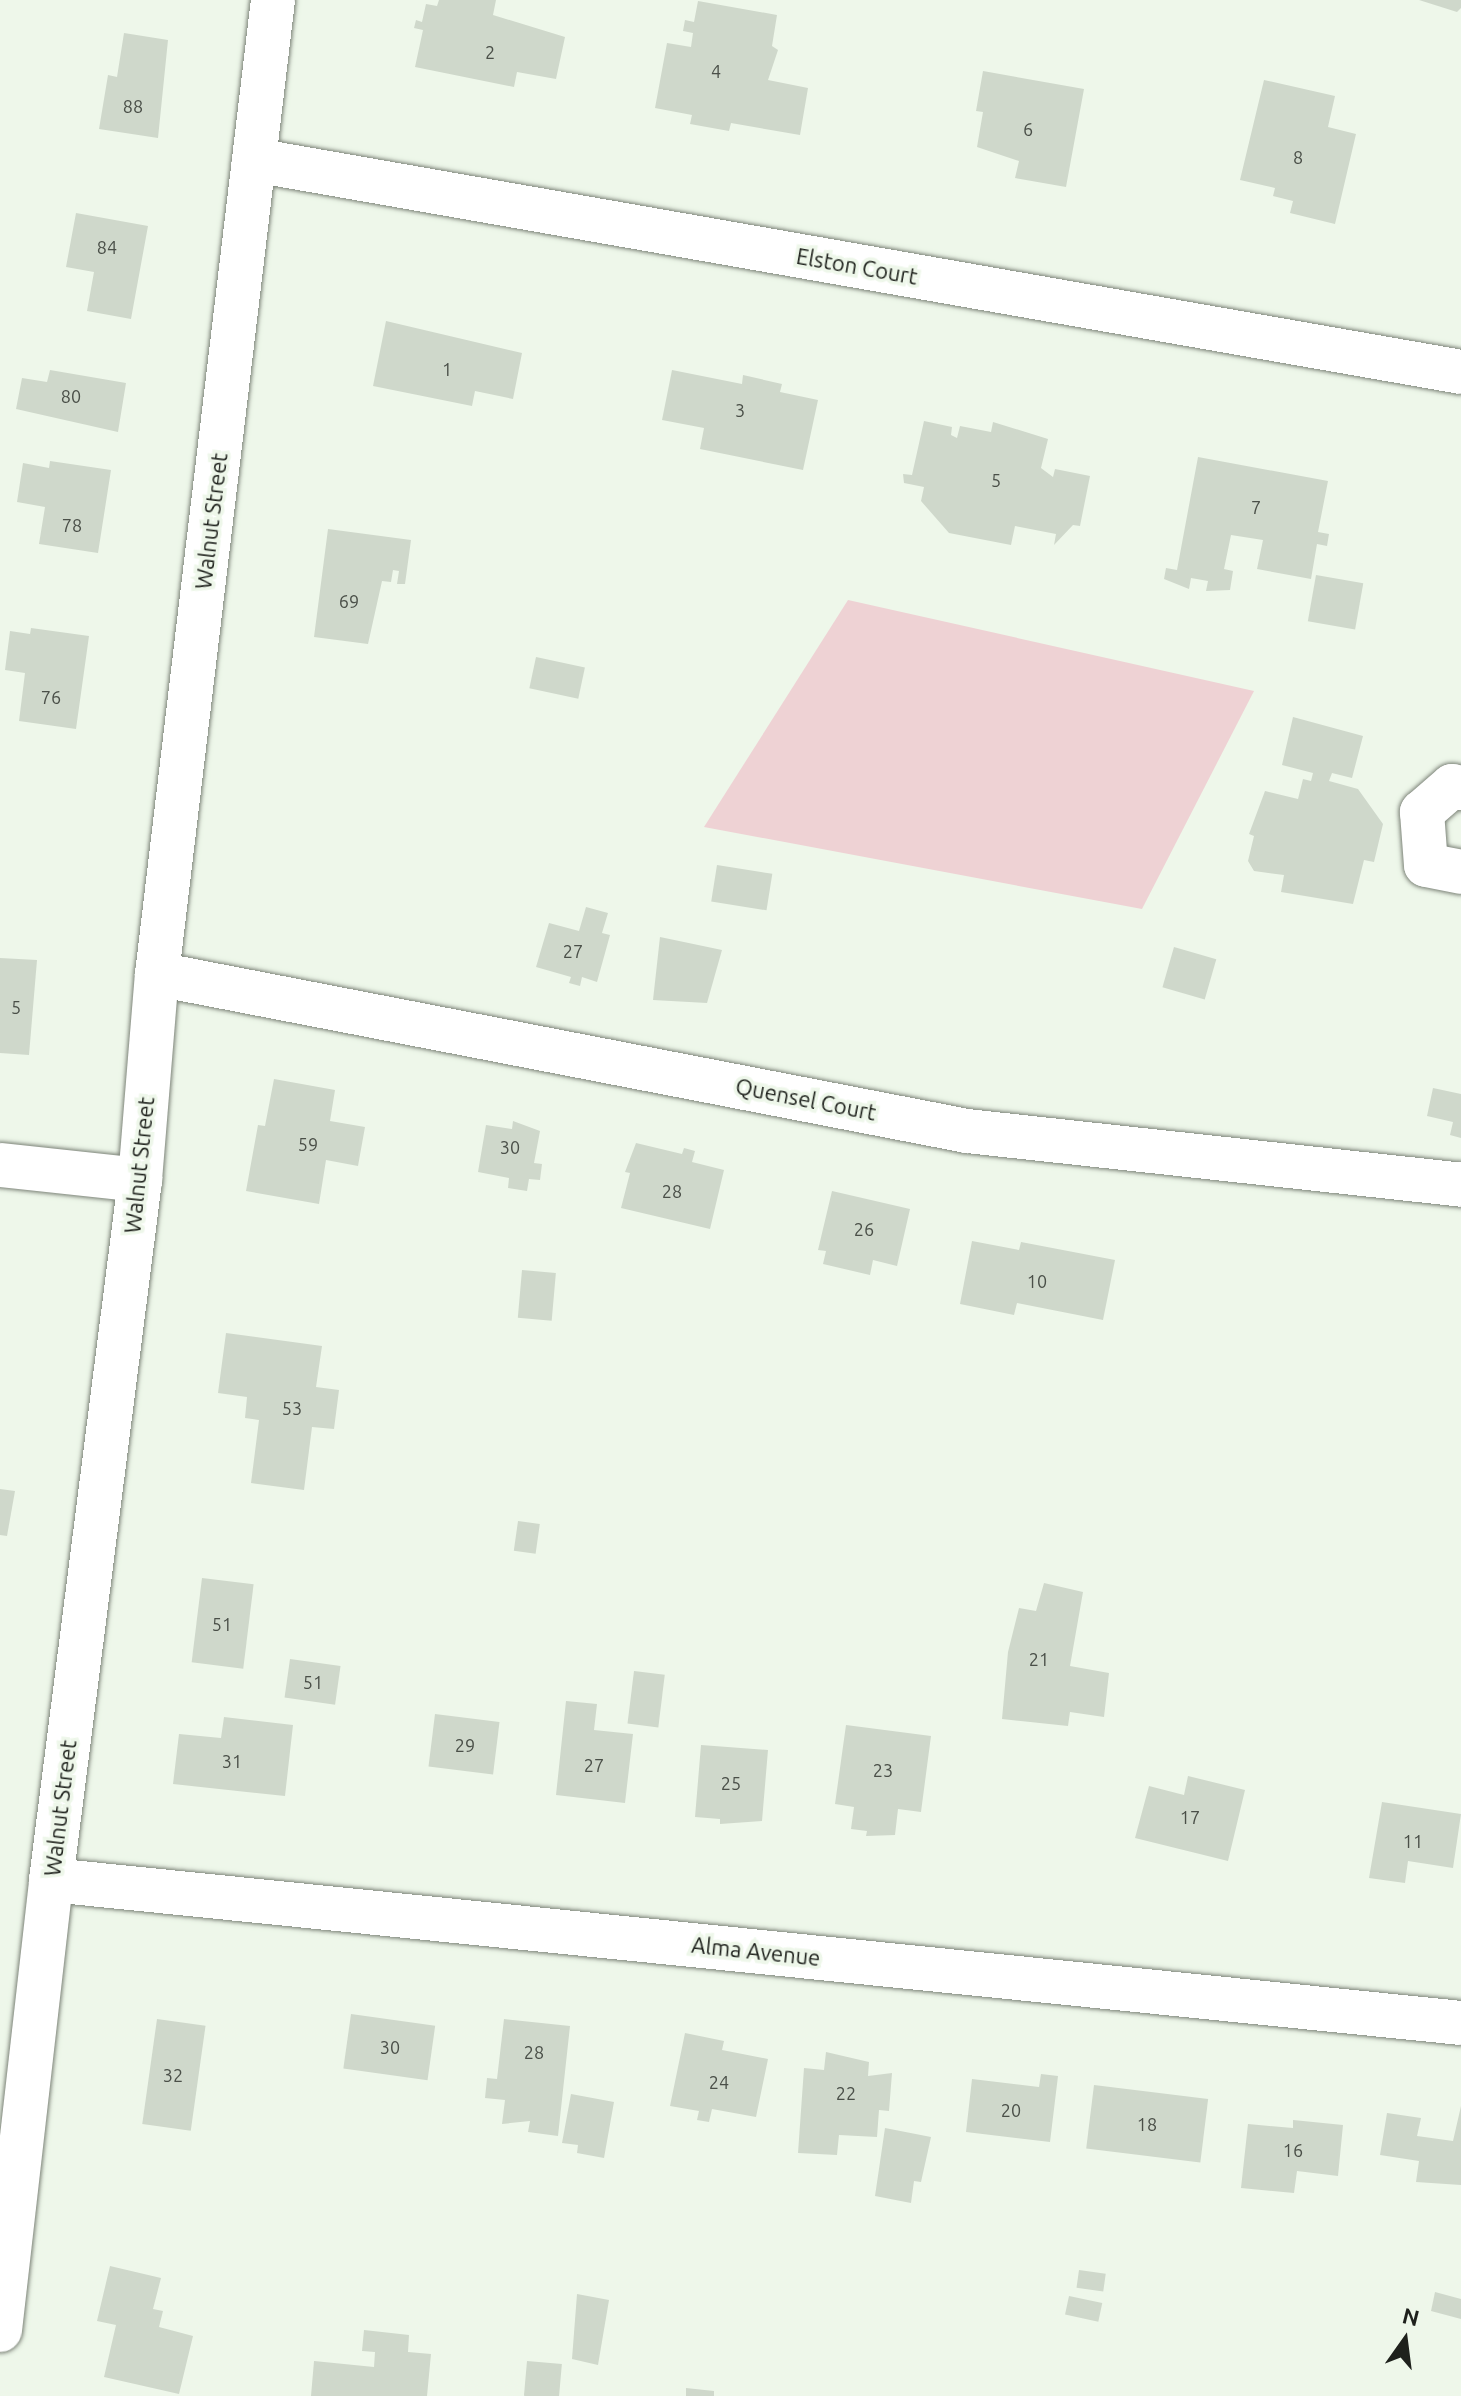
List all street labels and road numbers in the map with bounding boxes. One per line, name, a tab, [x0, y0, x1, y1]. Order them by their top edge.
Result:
street label: Elston Court	[794, 242, 920, 290]
street label: Walnut Street	[190, 451, 232, 591]
street label: Quensel Court	[733, 1072, 879, 1126]
street label: Walnut Street	[119, 1095, 159, 1235]
street label: Walnut Street	[39, 1738, 81, 1878]
street label: Alma Avenue	[690, 1931, 822, 1971]

